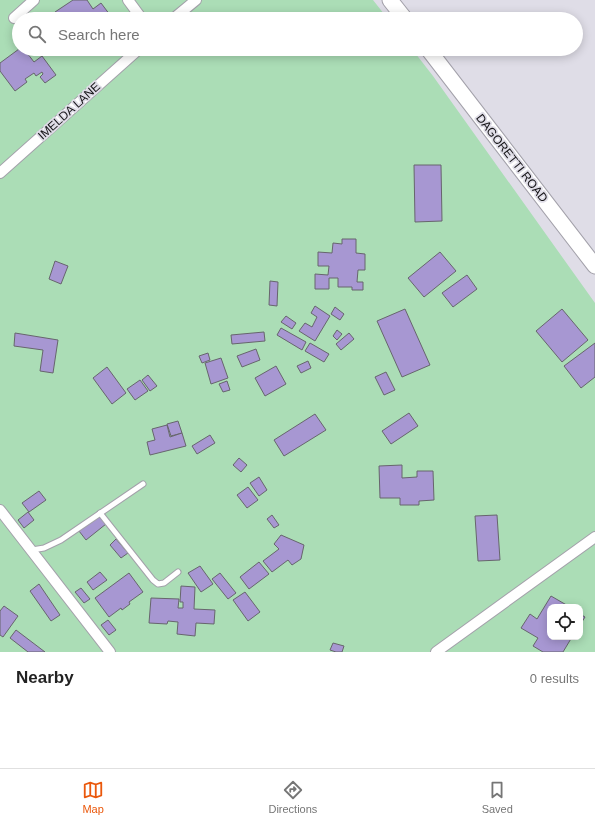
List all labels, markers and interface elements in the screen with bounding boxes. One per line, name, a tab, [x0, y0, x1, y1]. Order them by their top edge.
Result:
search box	[12, 12, 583, 56]
icon: search	[26, 23, 48, 45]
text: Search here	[58, 26, 140, 43]
street label: IMELDA LANE	[35, 79, 103, 143]
street label: DAGORETTI ROAD	[473, 111, 551, 205]
map controls	[547, 604, 583, 640]
button: locate	[547, 604, 583, 640]
text: Nearby	[16, 668, 74, 687]
text: 0 results	[530, 671, 579, 686]
tab: Map	[82, 779, 104, 815]
tab: Directions	[268, 779, 317, 815]
tab: Saved	[482, 779, 513, 815]

